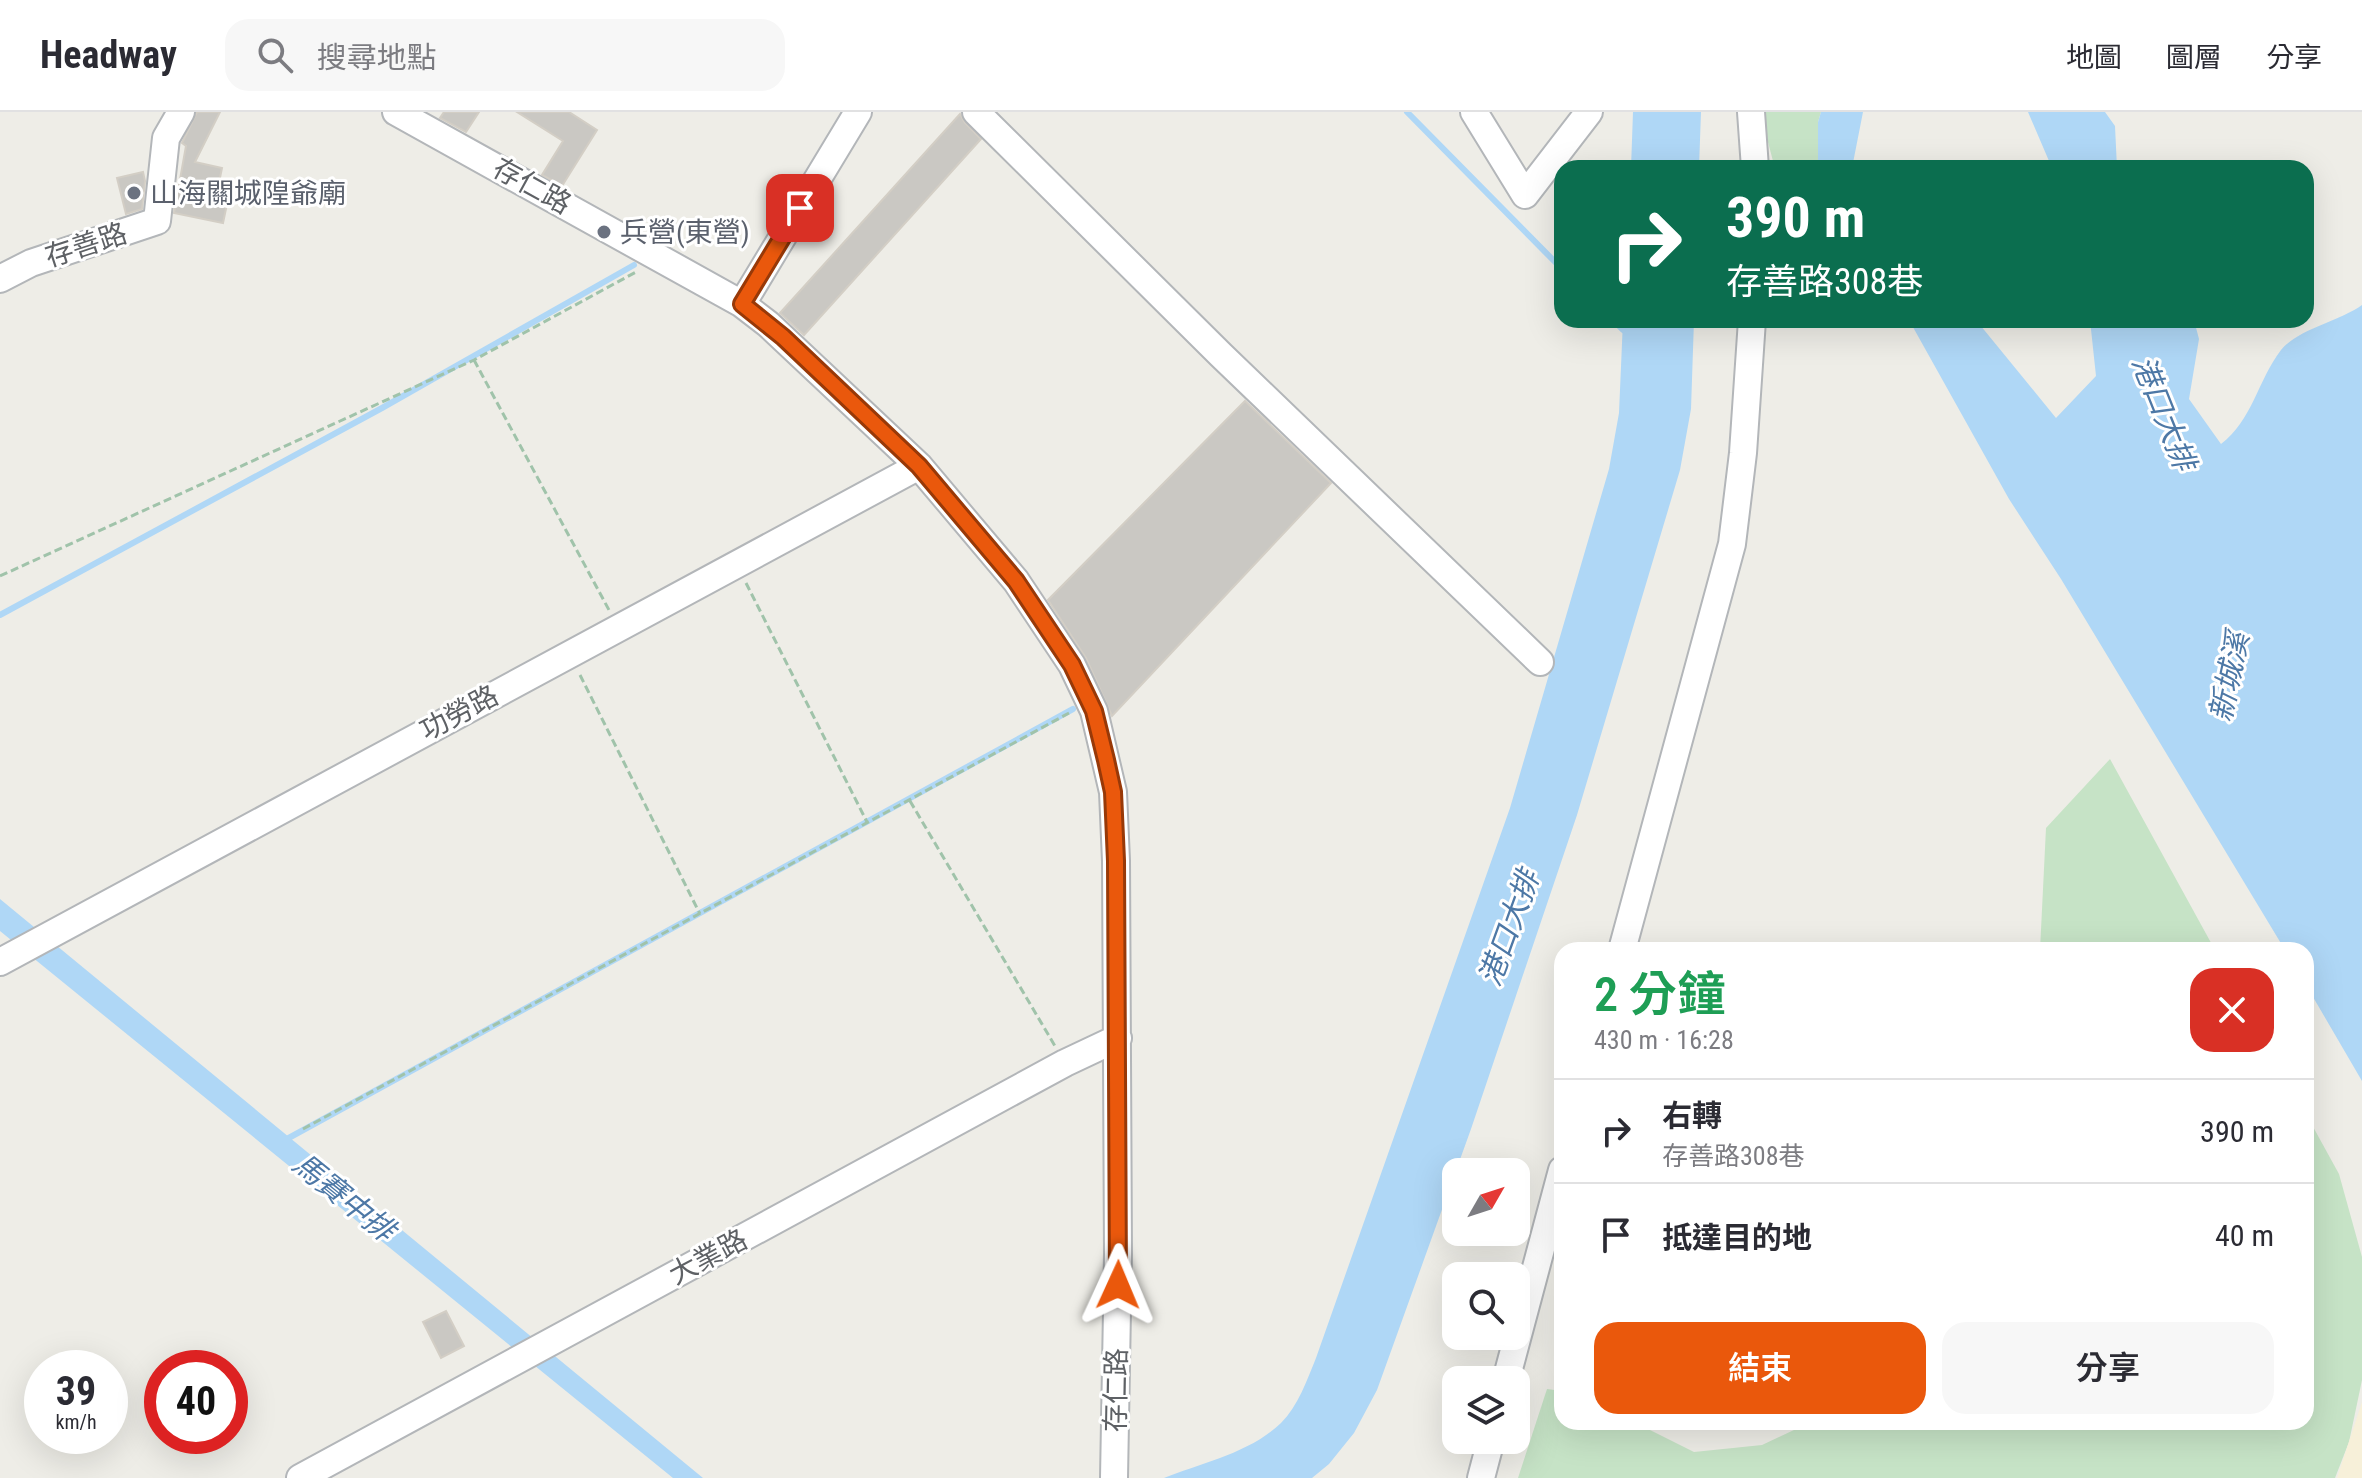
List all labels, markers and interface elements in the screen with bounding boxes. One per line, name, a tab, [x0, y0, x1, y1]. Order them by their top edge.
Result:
search box	[225, 19, 785, 91]
text: Headway	[40, 33, 177, 77]
icon: search	[253, 33, 297, 77]
text: 搜尋地點	[317, 40, 437, 75]
text: 地圖	[2066, 41, 2122, 74]
text: 圖層	[2166, 41, 2222, 74]
text: 分享	[2266, 41, 2322, 74]
street label: 存仁路	[487, 151, 577, 221]
pin	[766, 174, 834, 242]
place label: 山海關城隍爺廟	[150, 177, 346, 210]
marker: 山海關城隍爺廟	[125, 184, 143, 202]
text: 390 m	[1726, 185, 1865, 251]
icon: arrive	[778, 186, 822, 230]
icon: right	[1594, 192, 1698, 296]
street label: 存善路	[41, 216, 131, 274]
place label: 兵營(東營)	[620, 216, 750, 249]
marker: 兵營(東營)	[595, 223, 613, 241]
text: 存善路308巷	[1726, 261, 1923, 303]
water label: 港口大排	[2125, 351, 2204, 479]
water label: 新城溪	[2203, 625, 2256, 725]
street label: 功勞路	[414, 679, 504, 747]
water label: 港口大排	[1472, 862, 1547, 990]
text: 2 分鐘	[1594, 966, 1725, 1023]
button: close	[2190, 968, 2274, 1052]
text: 430 m · 16:28	[1594, 1025, 1734, 1055]
text: 右轉	[1662, 1098, 1722, 1133]
icon: right	[1594, 1109, 1638, 1153]
text: 390 m	[2200, 1114, 2274, 1149]
text: 存善路308巷	[1662, 1141, 1805, 1171]
water label: 馬賽中排	[286, 1146, 405, 1251]
north arrow	[1442, 1158, 1530, 1246]
map controls	[1442, 1158, 1530, 1454]
icon: arrive	[1594, 1213, 1638, 1257]
text: 40 m	[2215, 1218, 2274, 1253]
text: 抵達目的地	[1662, 1220, 1812, 1255]
street label: 大業路	[663, 1223, 753, 1291]
position arrow	[1076, 1243, 1160, 1327]
button: search	[1442, 1262, 1530, 1350]
button: 結束	[1594, 1322, 1926, 1414]
button: 分享	[1942, 1322, 2274, 1414]
street label: 存仁路	[1099, 1348, 1133, 1432]
speed limit sign: 40	[144, 1350, 248, 1454]
button: layers	[1442, 1366, 1530, 1454]
text: 39	[56, 1368, 96, 1415]
text: km/h	[55, 1410, 97, 1434]

